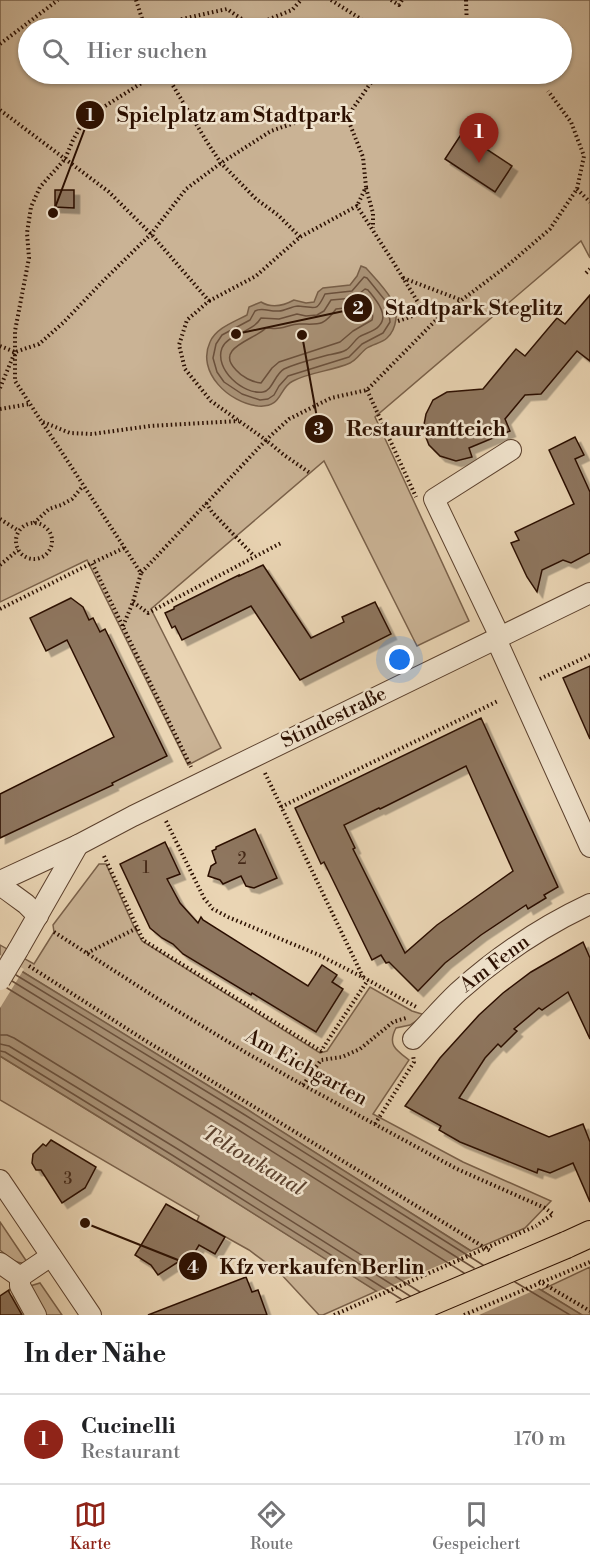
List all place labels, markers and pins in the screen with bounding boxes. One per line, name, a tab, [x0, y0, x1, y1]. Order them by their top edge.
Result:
callout: Spielplatz am Stadtpark	[75, 96, 365, 135]
pin: 1	[460, 114, 498, 163]
callout: Stadtpark Steglitz	[343, 288, 575, 327]
callout: Restaurantteich	[304, 410, 517, 449]
callout: Kfz verkaufen Berlin	[178, 1247, 437, 1286]

